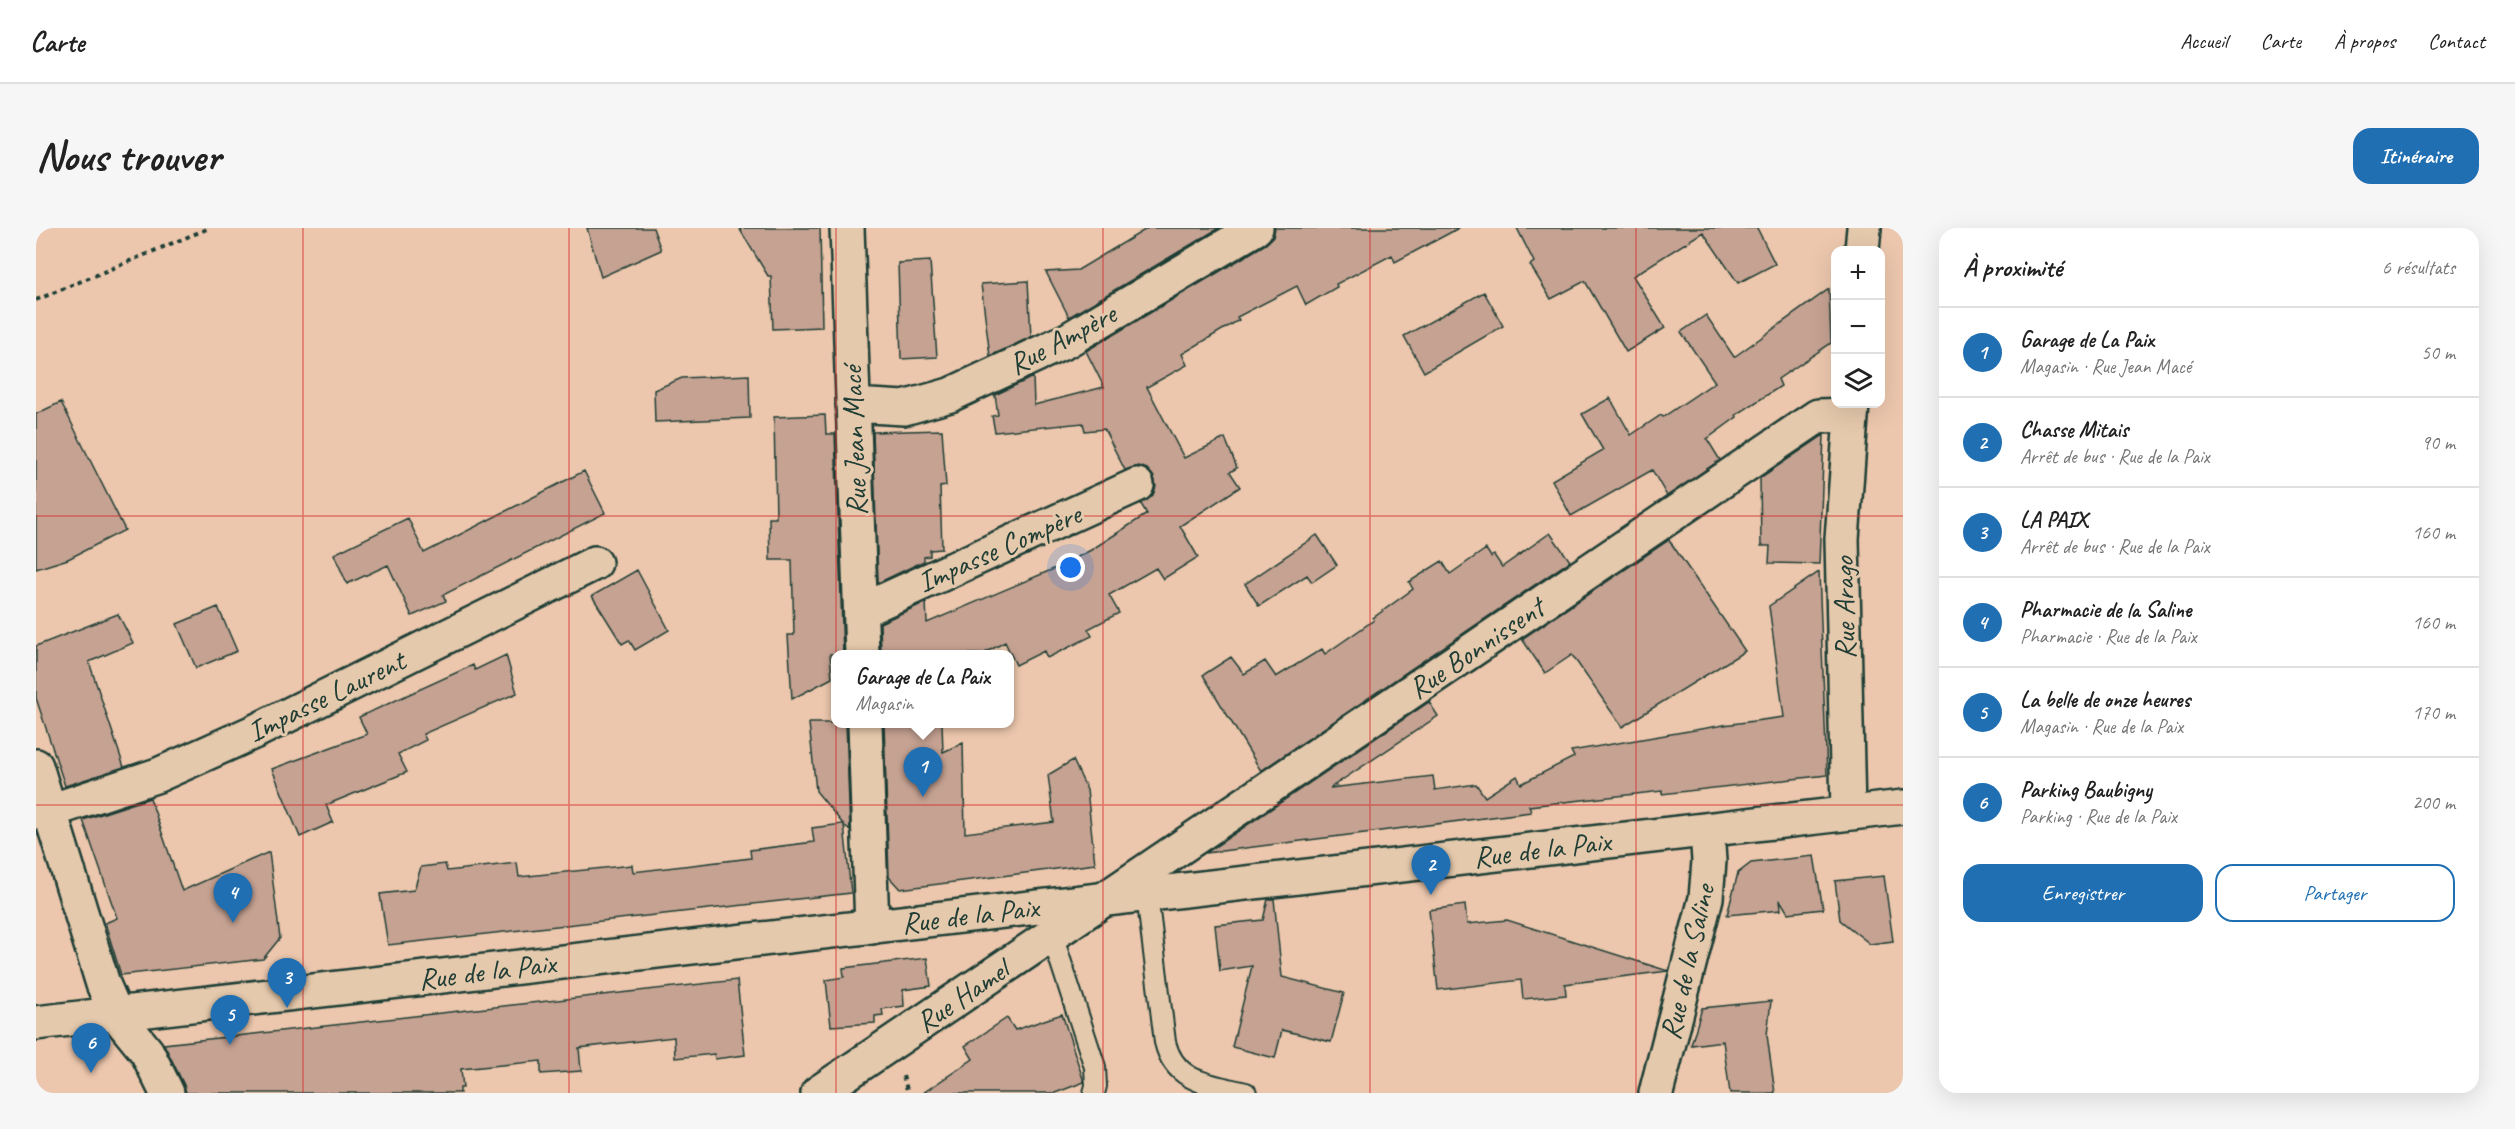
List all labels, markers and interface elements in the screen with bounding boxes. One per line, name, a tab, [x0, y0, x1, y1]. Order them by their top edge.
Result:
text: Carte	[30, 24, 85, 59]
text: Accueil	[2180, 28, 2228, 54]
text: Carte	[2261, 28, 2301, 54]
text: À propos	[2334, 28, 2395, 54]
text: Contact	[2428, 28, 2485, 54]
button: Itinéraire	[2353, 128, 2479, 184]
text: Nous trouver	[36, 130, 220, 183]
map controls	[1831, 246, 1885, 408]
button: +	[1831, 246, 1885, 300]
text: À proximité	[1963, 251, 2062, 284]
text: 6 résultats	[2382, 255, 2455, 280]
street label: Rue Ampère	[1002, 294, 1124, 383]
button: −	[1831, 300, 1885, 354]
text: Garage de La Paix	[2020, 326, 2154, 354]
text: 1	[1978, 340, 1987, 365]
text: 50 m	[2421, 340, 2455, 365]
button: layers	[1831, 354, 1885, 408]
text: Magasin · Rue Jean Macé	[2020, 354, 2191, 379]
street label: Rue Jean Macé	[832, 361, 876, 517]
text: Chasse Mitais	[2020, 416, 2128, 444]
text: 2	[1978, 430, 1987, 455]
text: 90 m	[2421, 430, 2455, 455]
text: Arrêt de bus · Rue de la Paix	[2020, 444, 2210, 469]
street label: Impasse Compère	[911, 494, 1089, 601]
text: LA PAIX	[2020, 506, 2087, 534]
text: 3	[1978, 520, 1987, 545]
text: 160 m	[2412, 520, 2455, 545]
text: Arrêt de bus · Rue de la Paix	[2020, 534, 2210, 559]
your location	[1056, 553, 1085, 582]
street label: Rue Arago	[1824, 555, 1864, 660]
street label: Rue Bonnissent	[1401, 586, 1554, 707]
text: Pharmacie de la Saline	[2020, 596, 2191, 624]
text: 4	[1978, 610, 1987, 635]
text: 160 m	[2412, 610, 2455, 635]
text: Pharmacie · Rue de la Paix	[2020, 624, 2197, 649]
street label: Impasse Laurent	[241, 640, 414, 751]
popup	[831, 650, 1014, 728]
text: Garage de La Paix	[856, 663, 989, 691]
text: La belle de onze heures	[2020, 686, 2190, 714]
text: Magasin	[856, 691, 913, 716]
text: 5	[1978, 700, 1987, 725]
text: 170 m	[2412, 700, 2455, 725]
text: Magasin · Rue de la Paix	[2020, 714, 2183, 739]
pin: 1	[904, 748, 942, 797]
text: Parking Baubigny	[2020, 776, 2152, 804]
text: 6	[1978, 790, 1987, 815]
text: 200 m	[2412, 790, 2455, 815]
text: Parking · Rue de la Paix	[2020, 804, 2177, 829]
street label: Rue de la Paix	[1471, 821, 1615, 876]
pin: 2	[1412, 846, 1450, 895]
button: Enregistrer	[1963, 864, 2203, 922]
button: Partager	[2215, 864, 2455, 922]
pin: 4	[214, 874, 252, 923]
street label: Rue de la Saline	[1651, 879, 1724, 1043]
street label: Rue de la Paix	[899, 887, 1043, 942]
street label: Rue de la Paix	[416, 943, 560, 998]
street label: Rue Hamel	[908, 948, 1020, 1041]
pin: 3	[268, 958, 306, 1008]
pin: 5	[210, 996, 250, 1045]
pin: 6	[72, 1024, 110, 1073]

